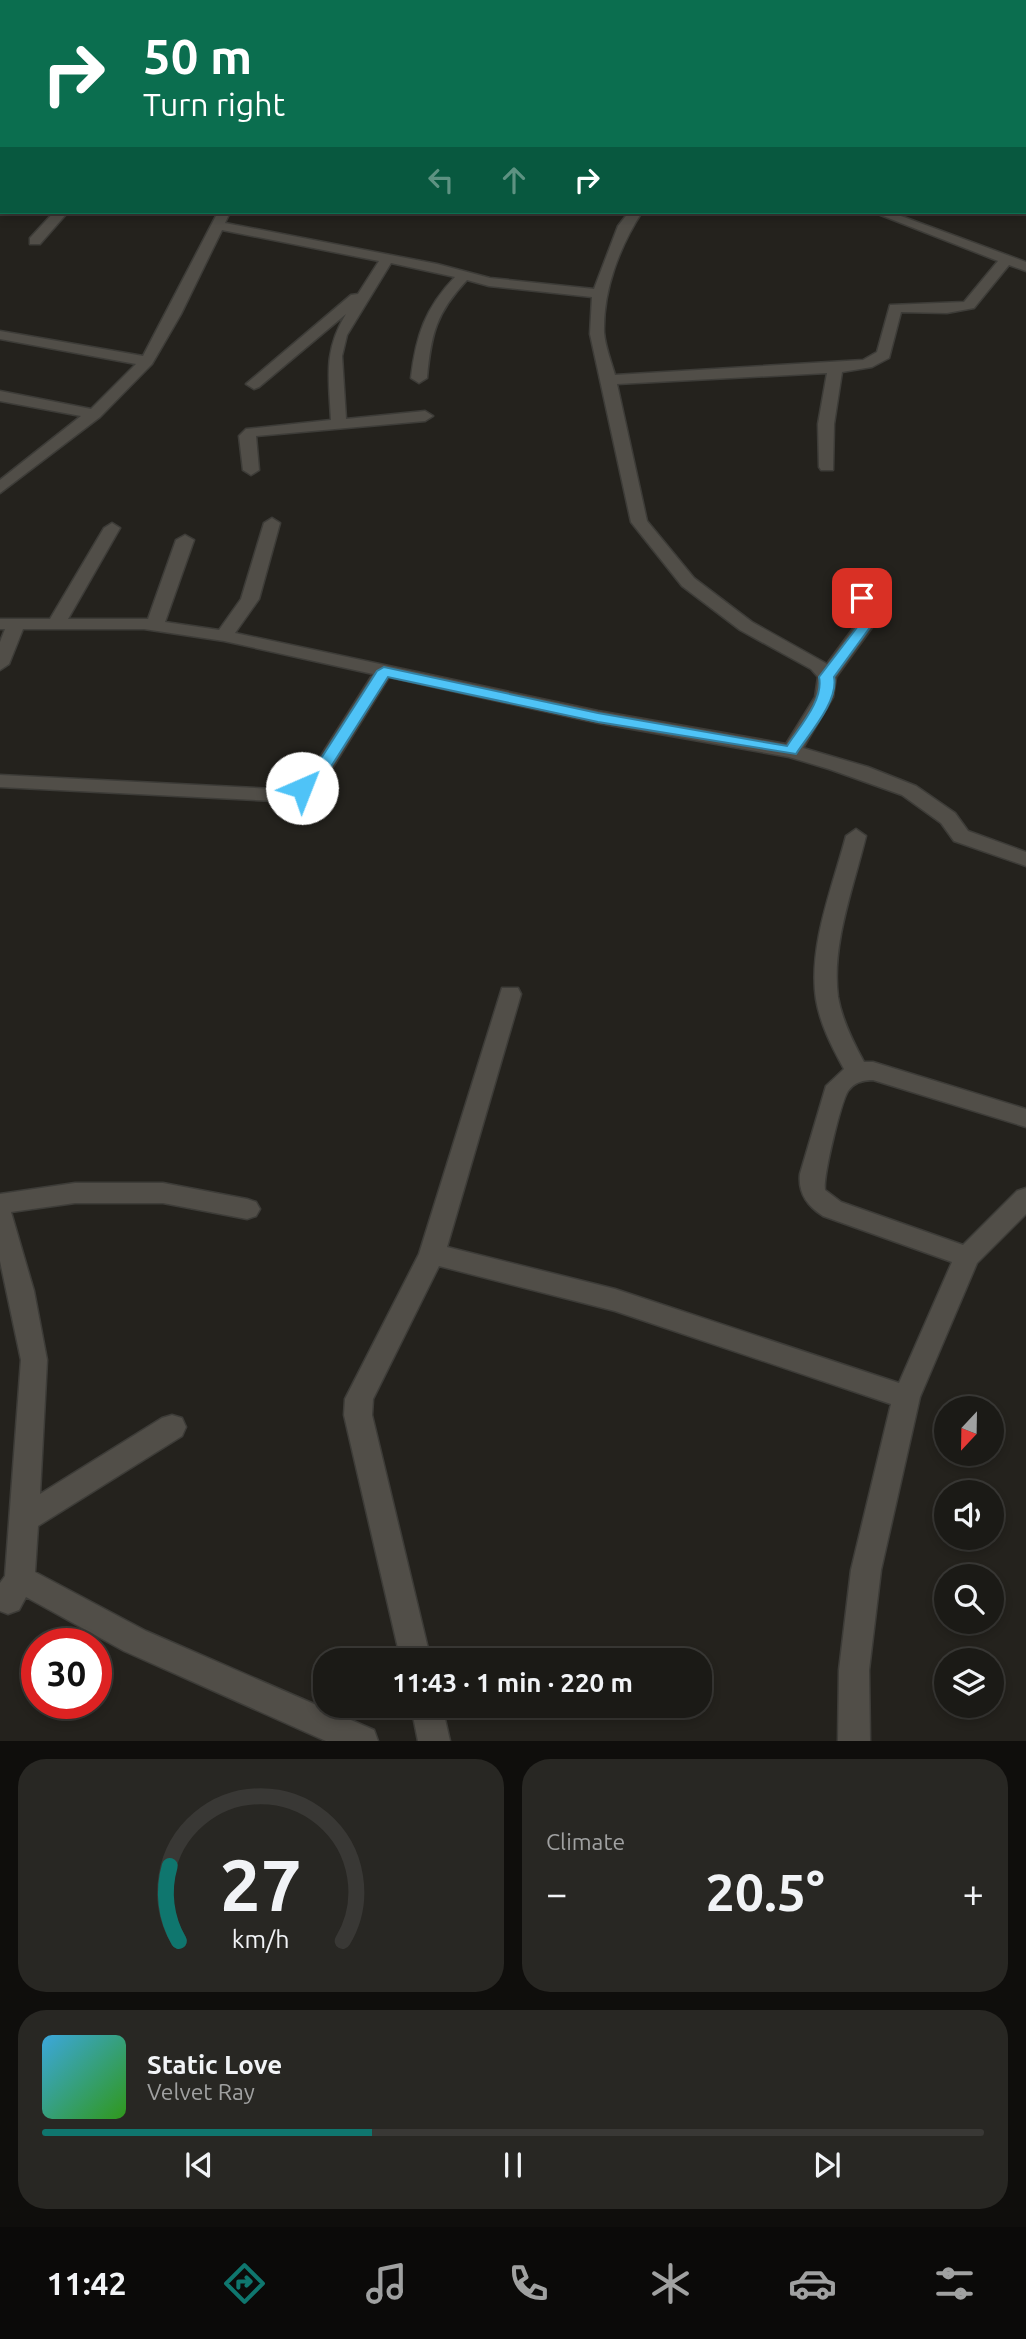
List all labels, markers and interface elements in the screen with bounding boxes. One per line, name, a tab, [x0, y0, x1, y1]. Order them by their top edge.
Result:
icon: right	[28, 28, 119, 119]
text: 50 m	[143, 28, 252, 83]
text: Turn right	[143, 86, 285, 122]
icon: left	[422, 161, 460, 199]
icon: ahead	[495, 161, 533, 199]
icon: right	[568, 161, 606, 199]
pin	[832, 568, 892, 628]
icon: arrive	[843, 579, 881, 617]
position arrow	[265, 751, 339, 825]
north arrow	[934, 1396, 1004, 1466]
map controls	[934, 1396, 1004, 1718]
button: sound	[934, 1480, 1004, 1550]
button: search	[934, 1564, 1004, 1634]
speed limit sign: 30	[21, 1628, 112, 1719]
button: layers	[934, 1648, 1004, 1718]
text: 11:43 · 1 min · 220 m	[392, 1668, 633, 1697]
text: Climate	[546, 1829, 625, 1854]
text: 27	[220, 1844, 302, 1926]
text: 20.5°	[705, 1863, 825, 1921]
text: −	[546, 1872, 567, 1914]
text: +	[963, 1872, 984, 1914]
text: km/h	[232, 1925, 290, 1953]
text: Static Love	[147, 2050, 282, 2079]
text: Velvet Ray	[147, 2079, 255, 2104]
icon: previous	[180, 2146, 218, 2184]
icon: pause	[494, 2146, 532, 2184]
icon: next	[808, 2146, 846, 2184]
icon: directions	[220, 2259, 269, 2308]
icon: music	[362, 2259, 411, 2308]
icon: phone	[504, 2259, 553, 2308]
icon: climate	[646, 2259, 695, 2308]
icon: car	[788, 2259, 837, 2308]
icon: filters	[930, 2259, 979, 2308]
text: 11:42	[47, 2265, 127, 2301]

